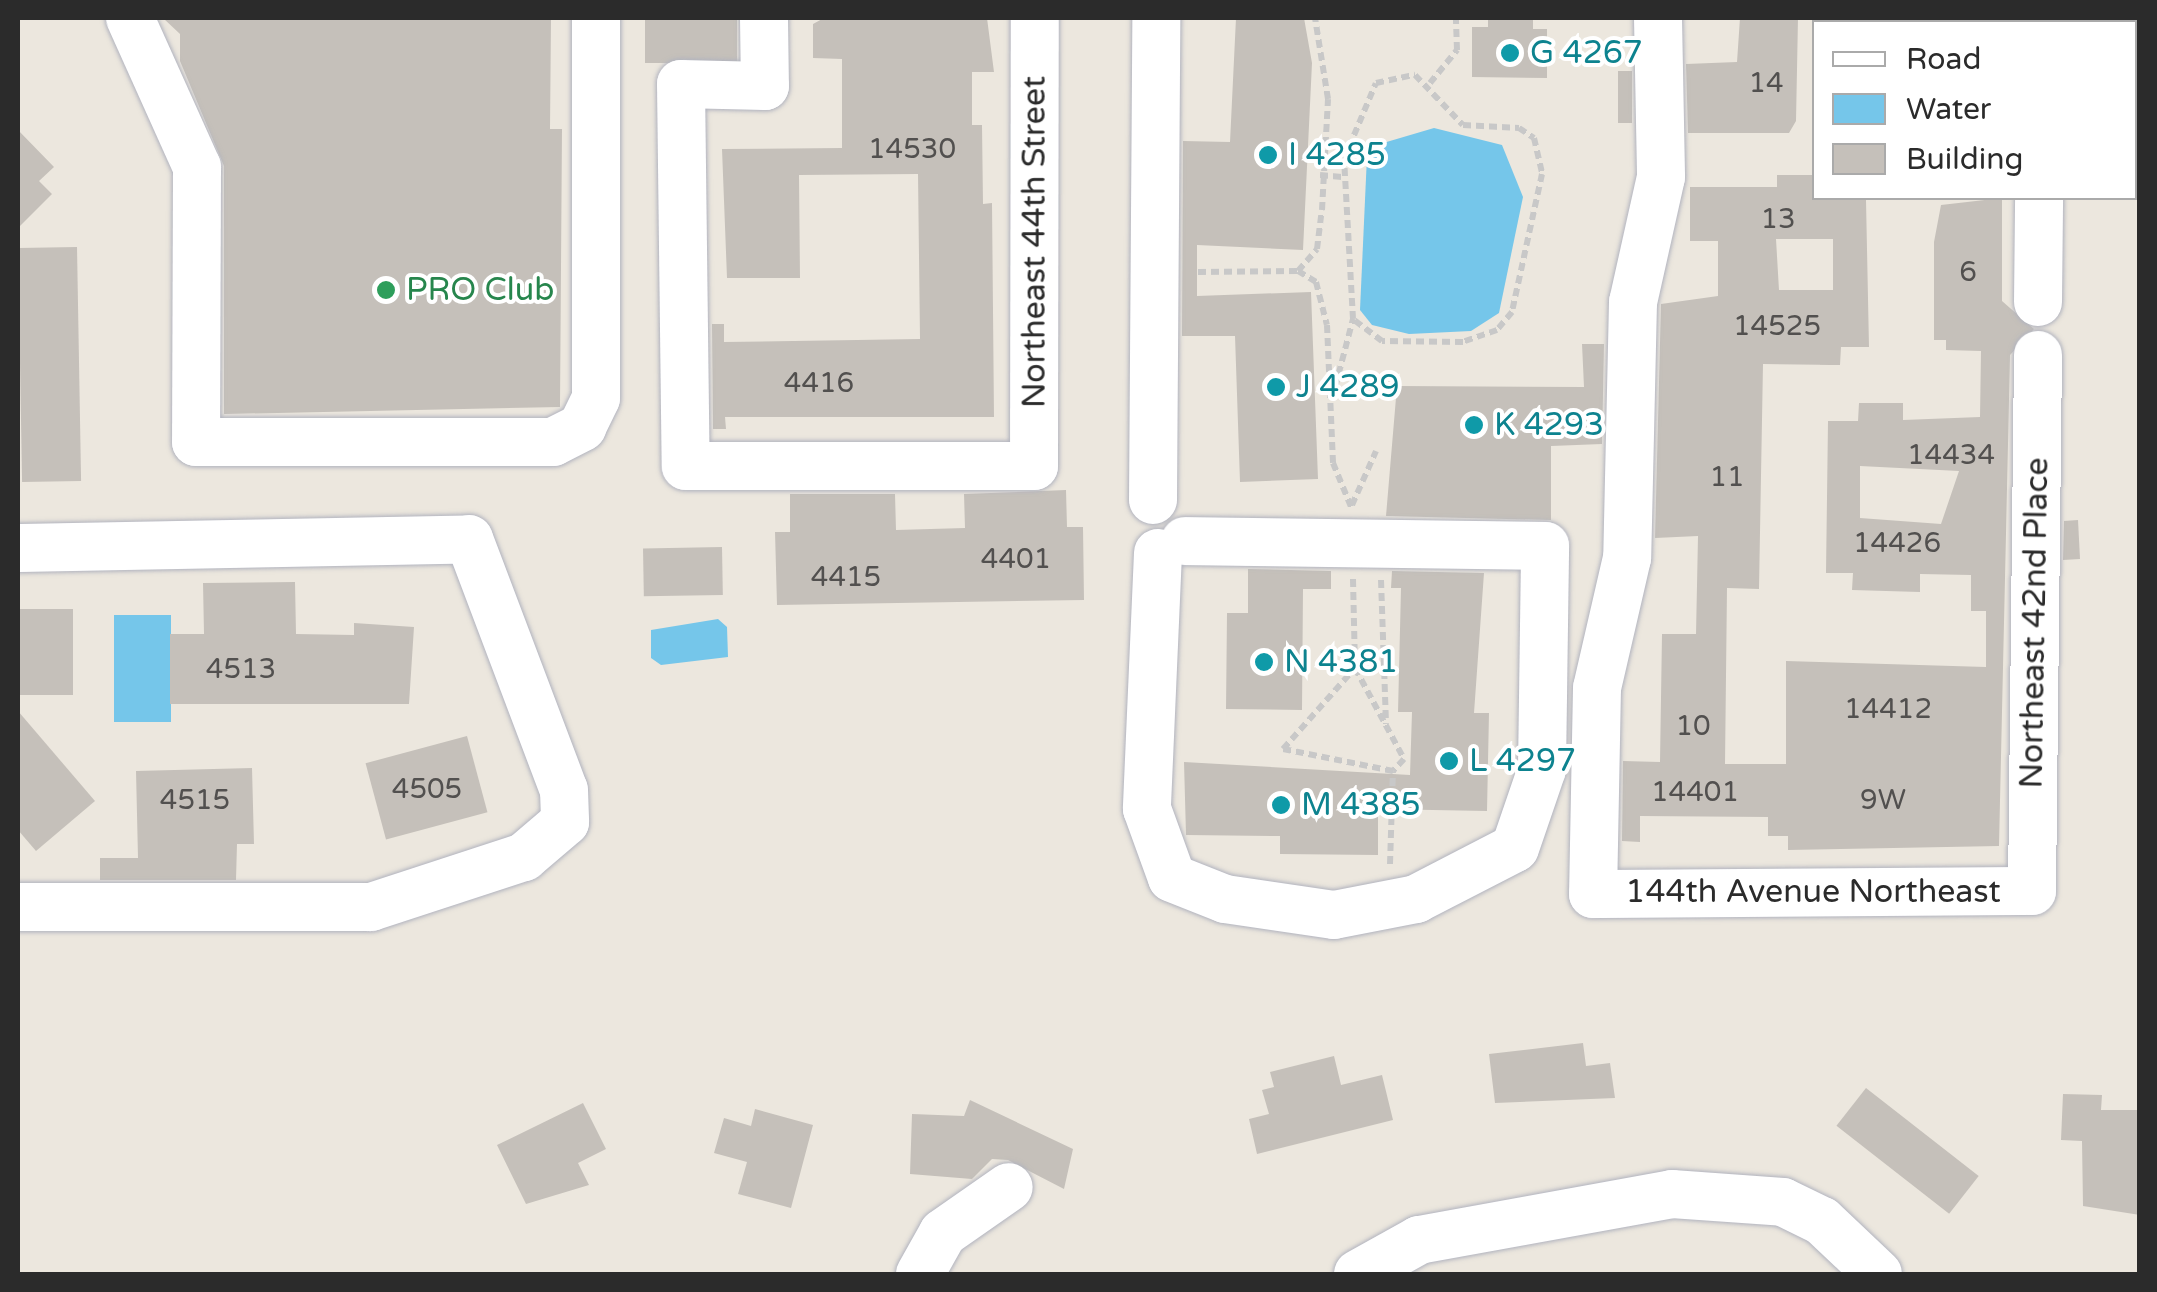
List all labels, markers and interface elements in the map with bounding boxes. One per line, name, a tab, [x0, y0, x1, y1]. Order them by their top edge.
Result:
legend	[1812, 20, 2137, 200]
place label: G 4267	[1530, 34, 1643, 72]
text: Road	[1906, 41, 1981, 78]
marker: G 4267	[1499, 42, 1521, 64]
house number: 14	[1748, 66, 1784, 100]
street label: Northeast 44th Street	[1016, 76, 1054, 408]
text: Water	[1906, 91, 1991, 128]
house number: 14530	[868, 132, 956, 166]
place label: I 4285	[1288, 136, 1386, 174]
text: Building	[1906, 141, 2023, 178]
marker: I 4285	[1257, 144, 1279, 166]
house number: 13	[1760, 202, 1796, 236]
house number: 6	[1959, 255, 1977, 289]
place label: PRO Club	[406, 271, 554, 309]
marker: PRO Club	[375, 279, 397, 301]
house number: 14525	[1733, 309, 1821, 343]
house number: 4416	[784, 366, 854, 400]
place label: J 4289	[1296, 368, 1400, 406]
marker: J 4289	[1265, 376, 1287, 398]
place label: K 4293	[1494, 406, 1604, 444]
marker: K 4293	[1463, 414, 1485, 436]
house number: 14434	[1907, 438, 1995, 472]
street label: Northeast 42nd Place	[2013, 457, 2057, 789]
house number: 11	[1709, 460, 1745, 494]
house number: 14426	[1853, 526, 1941, 560]
house number: 4401	[981, 542, 1051, 576]
house number: 4415	[811, 560, 881, 594]
place label: N 4381	[1284, 643, 1398, 681]
marker: N 4381	[1253, 651, 1275, 673]
house number: 4513	[206, 652, 276, 686]
house number: 14412	[1844, 692, 1932, 726]
house number: 10	[1675, 709, 1711, 743]
place label: L 4297	[1469, 742, 1576, 780]
marker: L 4297	[1438, 750, 1460, 772]
house number: 4505	[392, 772, 462, 806]
house number: 14401	[1651, 775, 1739, 809]
house number: 4515	[160, 783, 230, 817]
house number: 9W	[1860, 783, 1906, 817]
place label: M 4385	[1301, 786, 1421, 824]
marker: M 4385	[1270, 794, 1292, 816]
street label: 144th Avenue Northeast	[1625, 873, 2001, 911]

